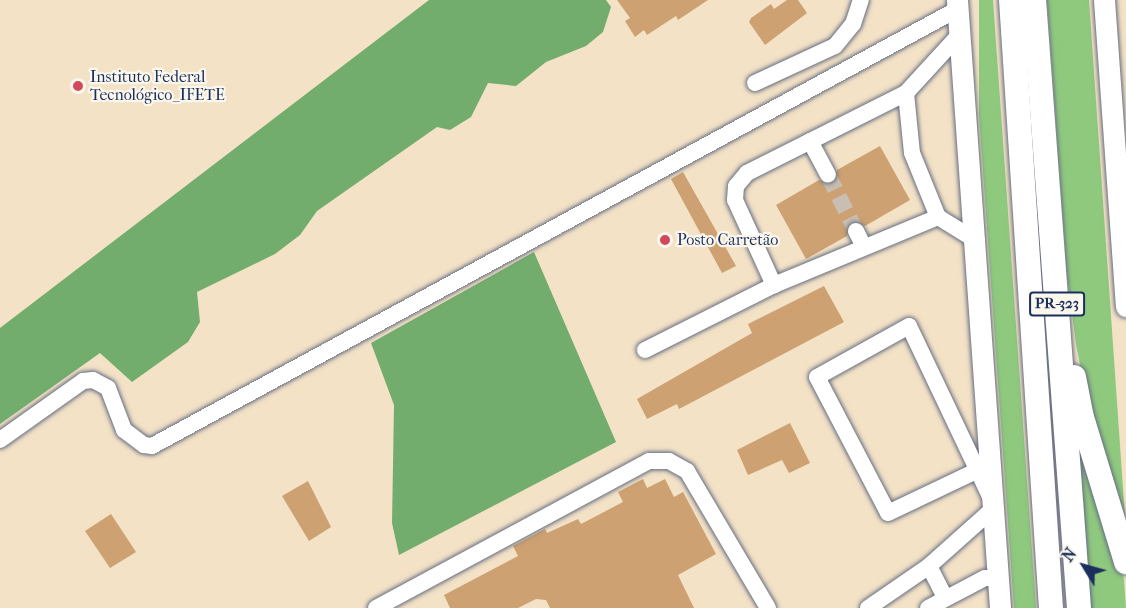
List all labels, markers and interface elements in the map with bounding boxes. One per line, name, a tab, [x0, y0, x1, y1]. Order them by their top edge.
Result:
place label: Instituto Federal Tecnológico_IFETE	[90, 67, 225, 105]
marker: Instituto Federal Tecnológico_IFETE	[71, 79, 85, 93]
place label: Posto Carretão	[677, 230, 778, 250]
marker: Posto Carretão	[658, 233, 672, 247]
road number: PR-323	[1028, 292, 1086, 316]
north arrow	[1054, 536, 1114, 596]
text: N	[1058, 544, 1080, 565]

